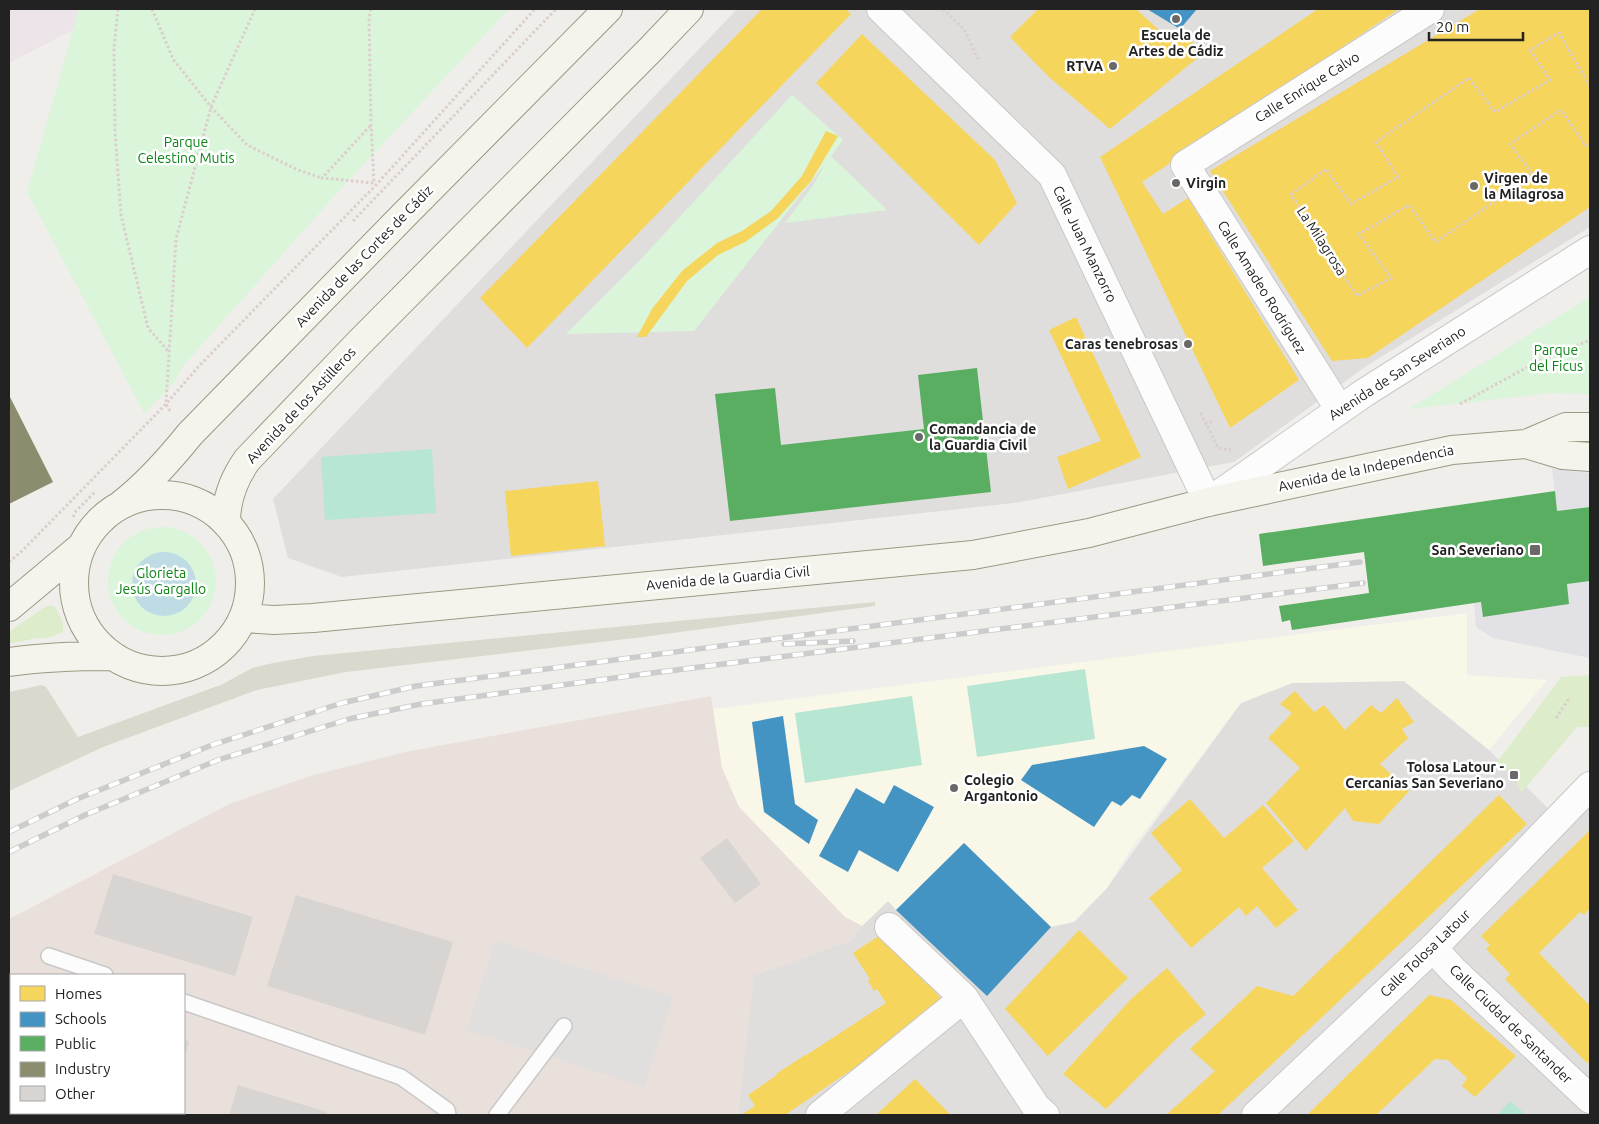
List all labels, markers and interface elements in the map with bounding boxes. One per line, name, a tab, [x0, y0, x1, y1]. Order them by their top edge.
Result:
scale bar	[1429, 10, 1523, 42]
marker: Escuela de Artes de Cádiz	[1170, 13, 1182, 25]
text: 20 m	[1436, 18, 1469, 35]
place label: Escuela de Artes de Cádiz	[1129, 27, 1224, 59]
street label: Calle Enrique Calvo	[1252, 48, 1362, 126]
place label: RTVA	[1066, 58, 1103, 74]
marker: RTVA	[1107, 60, 1119, 72]
park label: Parque Celestino Mutis	[137, 134, 235, 166]
place label: Virgen de la Milagrosa	[1484, 170, 1564, 202]
place label: Virgin	[1186, 175, 1226, 191]
marker: Virgin	[1170, 177, 1182, 189]
marker: Virgen de la Milagrosa	[1468, 180, 1480, 192]
street label: Avenida de las Cortes de Cádiz	[292, 182, 436, 330]
street label: Calle Juan Manzorro	[1050, 183, 1120, 305]
street label: La Milagrosa	[1294, 204, 1350, 278]
street label: Calle Amadeo Rodríguez	[1214, 218, 1310, 356]
street label: Avenida de San Severiano	[1326, 323, 1468, 423]
place label: Caras tenebrosas	[1065, 336, 1178, 352]
marker: Caras tenebrosas	[1182, 338, 1194, 350]
park label: Parque del Ficus	[1529, 342, 1583, 374]
street label: Avenida de los Astilleros	[243, 344, 359, 466]
place label: Comandancia de la Guardia Civil	[929, 421, 1036, 453]
marker: Comandancia de la Guardia Civil	[913, 431, 925, 443]
street label: Avenida de la Independencia	[1277, 442, 1455, 494]
place label: San Severiano	[1432, 542, 1524, 558]
marker: San Severiano	[1528, 543, 1542, 557]
street label: Avenida de la Guardia Civil	[645, 563, 811, 593]
park label: Glorieta Jesús Gargallo	[116, 565, 206, 597]
place label: Tolosa Latour - Cercanías San Severiano	[1345, 759, 1504, 791]
marker: Tolosa Latour - Cercanías San Severiano	[1508, 769, 1520, 781]
place label: Colegio Argantonio	[964, 772, 1038, 804]
marker: Colegio Argantonio	[948, 782, 960, 794]
street label: Calle Tolosa Latour	[1377, 905, 1474, 1000]
street label: Calle Ciudad de Santander	[1446, 961, 1576, 1087]
legend	[10, 974, 185, 1114]
text: Homes	[55, 985, 102, 1002]
text: Schools	[55, 1010, 106, 1027]
text: Public	[55, 1035, 96, 1052]
text: Industry	[55, 1060, 110, 1077]
text: Other	[55, 1085, 95, 1102]

